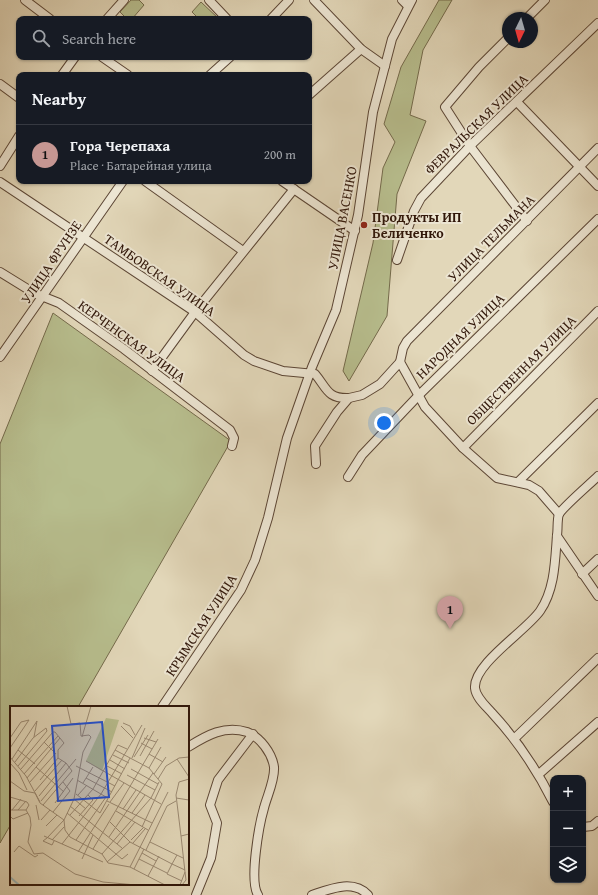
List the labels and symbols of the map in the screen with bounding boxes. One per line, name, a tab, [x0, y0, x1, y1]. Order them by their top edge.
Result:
north arrow	[502, 12, 538, 48]
street label: ФЕВРАЛЬСКАЯ УЛИЦА	[420, 69, 533, 179]
street label: УЛИЦА ВАСЕНКО	[322, 165, 362, 271]
street label: УЛИЦА ТЕЛЬМАНА	[443, 189, 540, 286]
place label: Продукты ИП Беличенко	[372, 207, 462, 243]
street label: УЛИЦА ФРУНЗЕ	[16, 217, 86, 307]
marker: Продукты ИП Беличенко	[359, 220, 369, 230]
street label: ТАМБОВСКАЯ УЛИЦА	[100, 229, 220, 321]
street label: НАРОДНАЯ УЛИЦА	[411, 288, 509, 384]
street label: КЕРЧЕНСКАЯ УЛИЦА	[74, 295, 190, 387]
street label: ОБЩЕСТВЕННАЯ УЛИЦА	[461, 310, 581, 430]
your location	[374, 413, 394, 433]
street label: КРЫМСКАЯ УЛИЦА	[160, 570, 242, 680]
pin: 1	[437, 596, 463, 629]
inset map	[10, 706, 189, 885]

